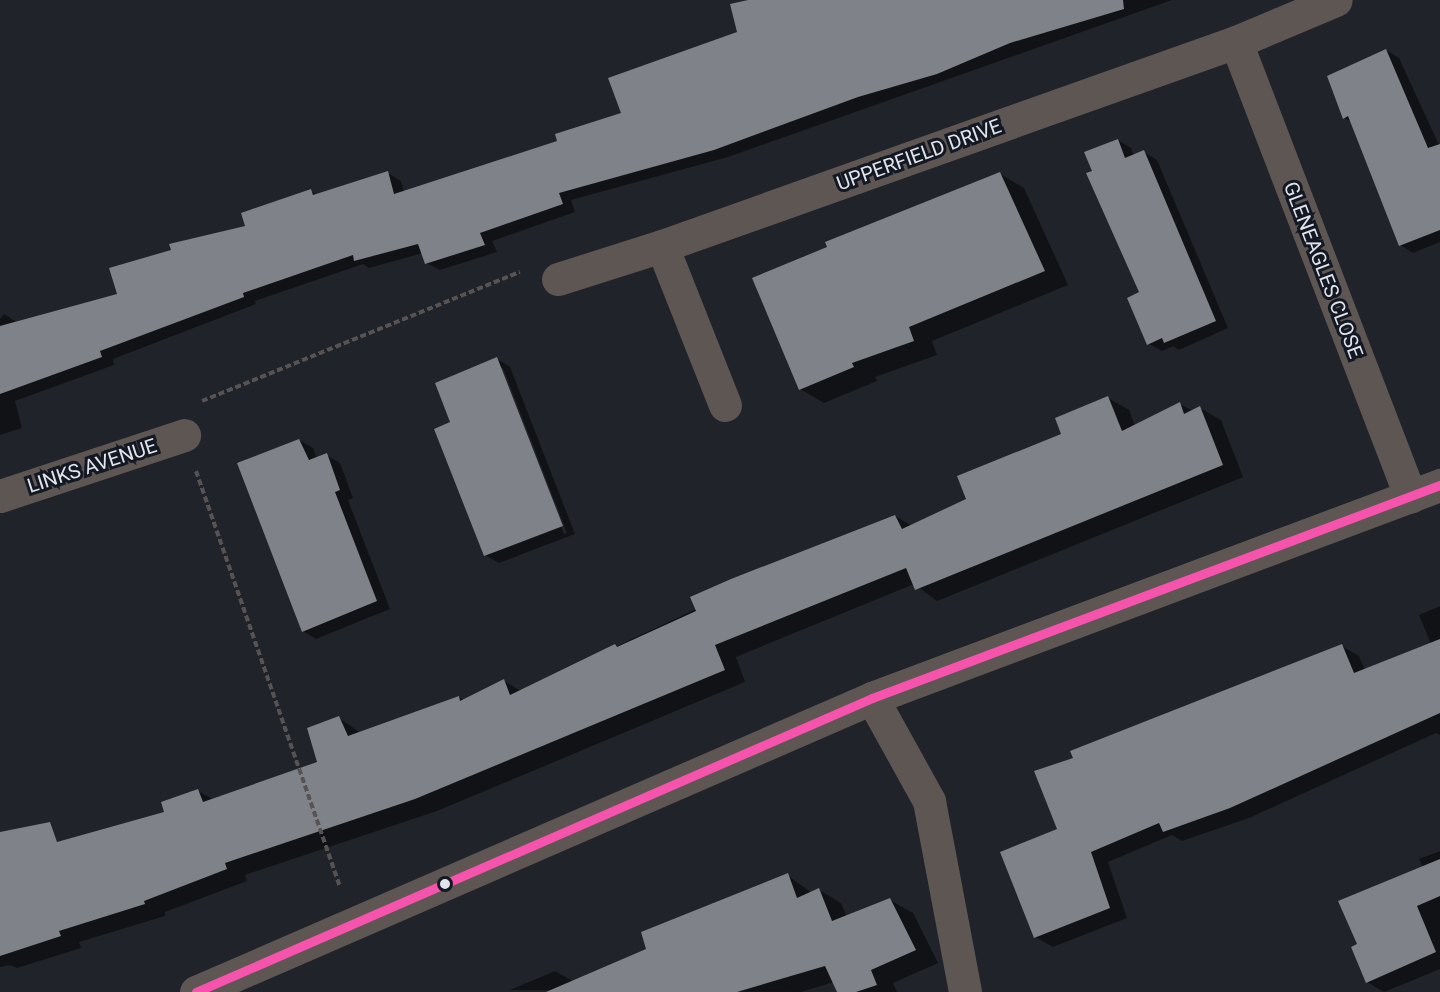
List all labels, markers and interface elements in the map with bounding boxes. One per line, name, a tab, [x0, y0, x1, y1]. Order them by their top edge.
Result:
street label: UPPERFIELD DRIVE	[833, 114, 1005, 196]
street label: GLENEAGLES CLOSE	[1278, 178, 1368, 362]
street label: LINKS AVENUE	[24, 434, 160, 498]
unlabelled marker	[439, 878, 451, 890]

